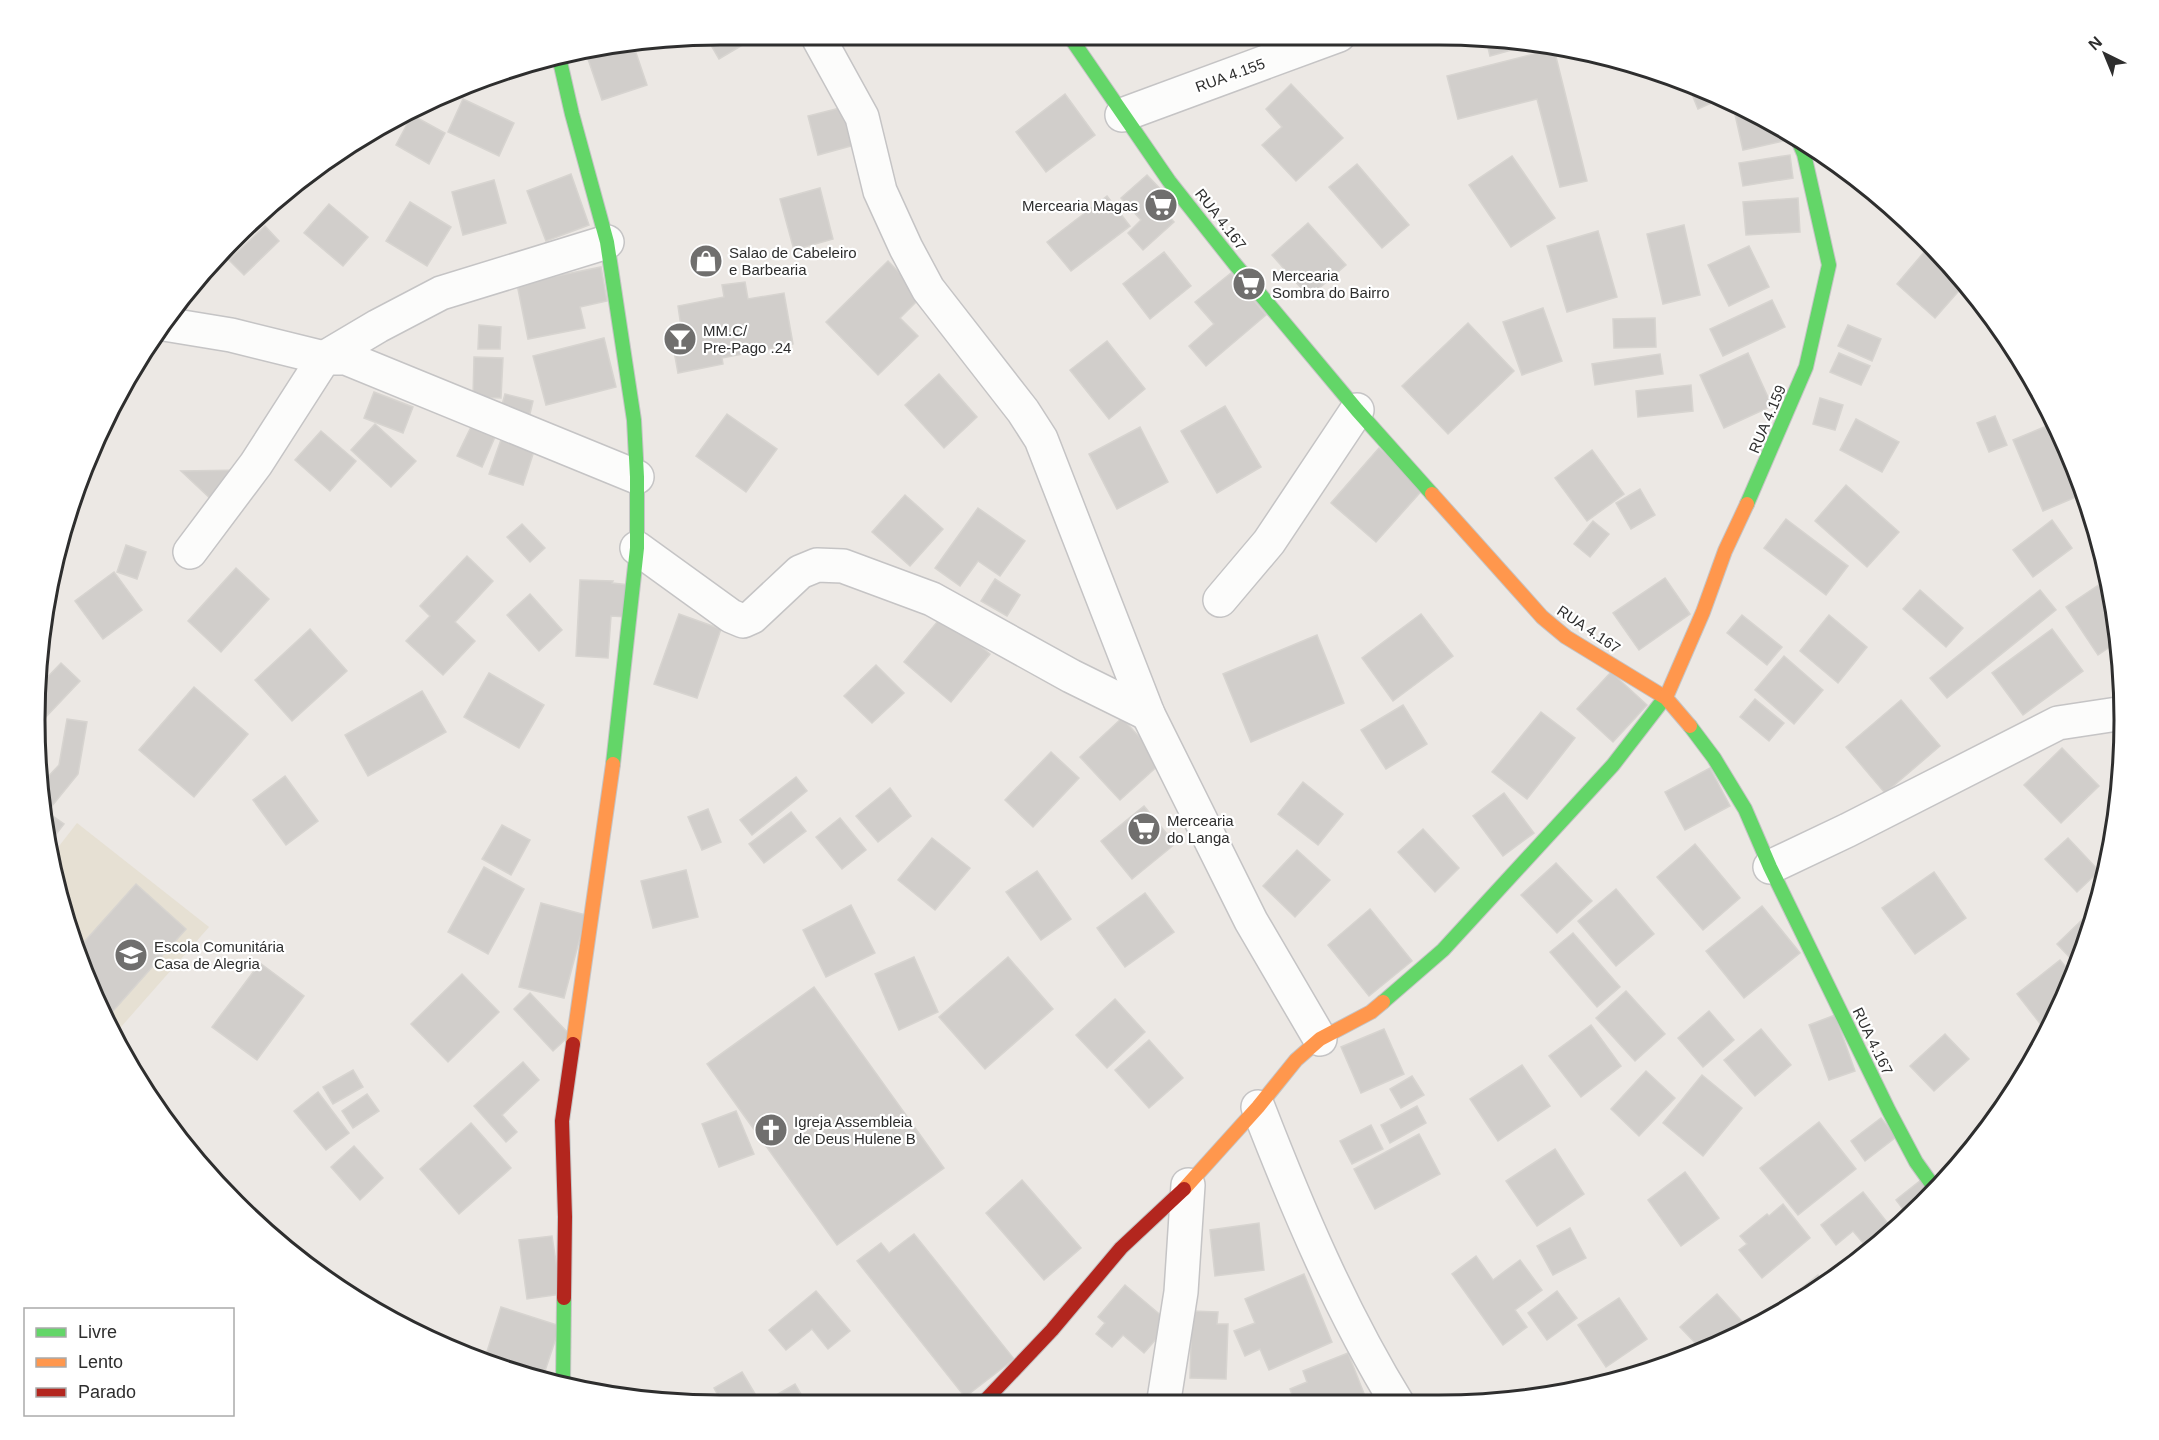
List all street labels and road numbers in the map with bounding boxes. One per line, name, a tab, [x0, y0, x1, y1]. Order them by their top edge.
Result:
street label: RUA 4.155	[1193, 55, 1267, 95]
street label: RUA 4.167	[1192, 185, 1250, 253]
street label: RUA 4.159	[1745, 382, 1789, 456]
street label: RUA 4.167	[1554, 602, 1624, 656]
street label: RUA 4.167	[1849, 1005, 1897, 1077]

